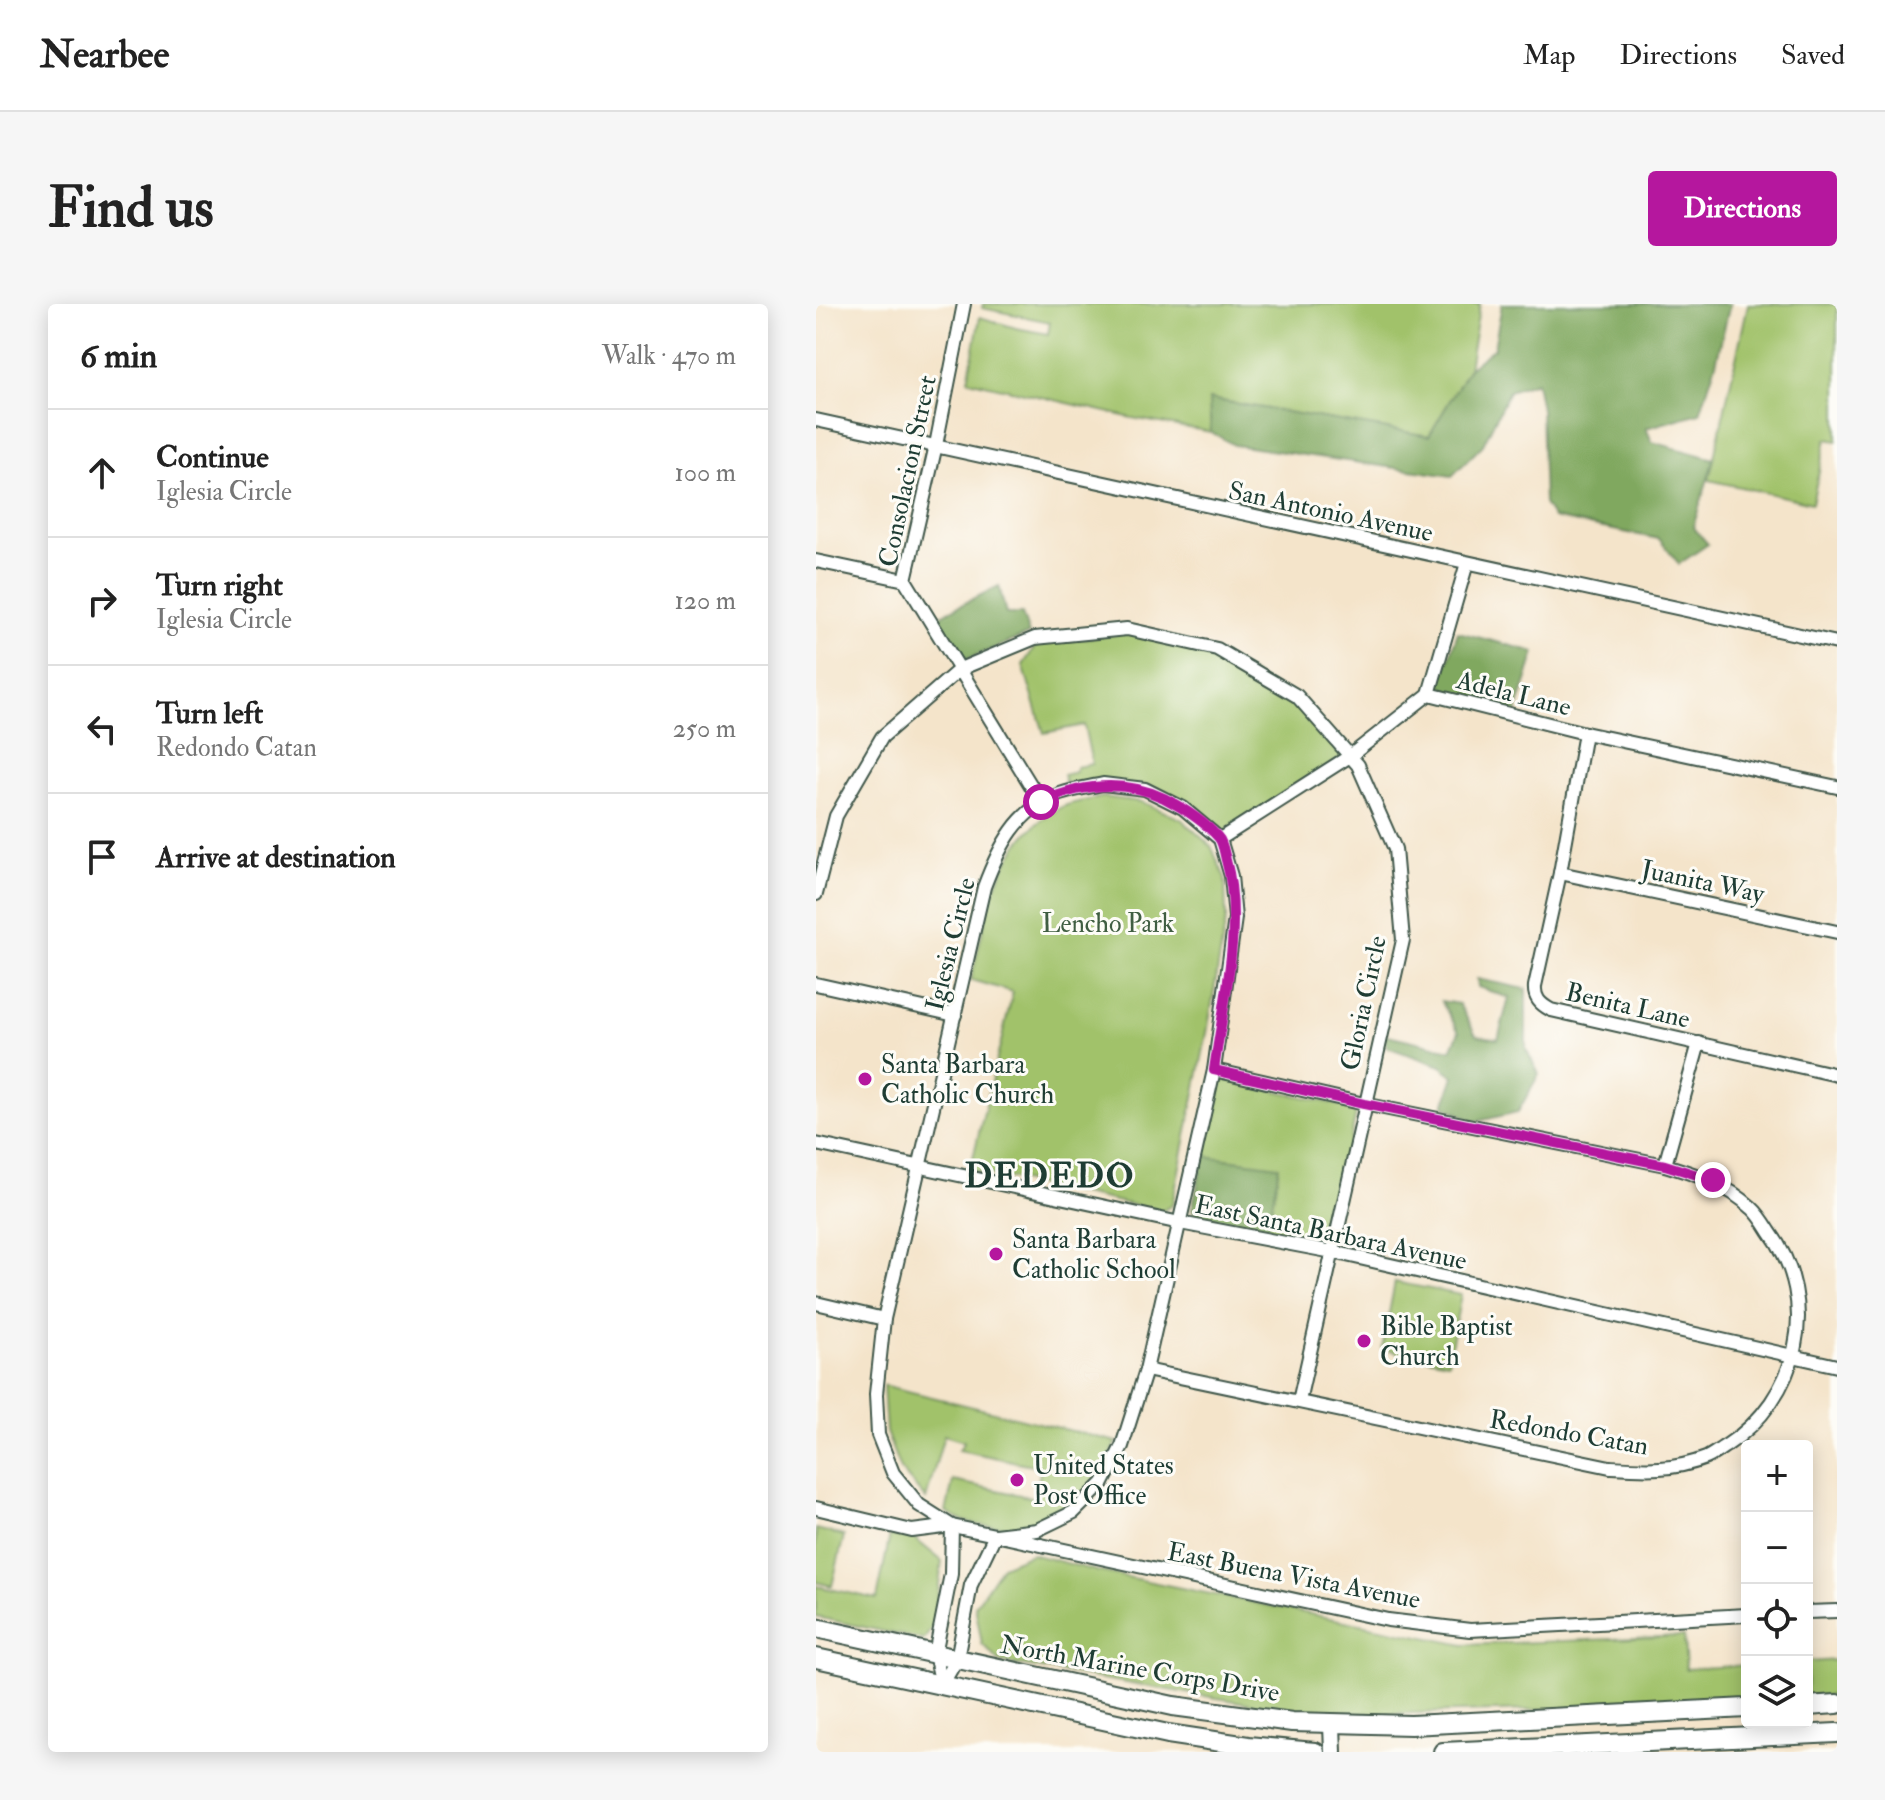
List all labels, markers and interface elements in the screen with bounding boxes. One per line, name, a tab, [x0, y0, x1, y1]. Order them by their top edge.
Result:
text: Nearbee	[40, 31, 169, 79]
text: Map	[1523, 38, 1576, 73]
text: Directions	[1620, 38, 1737, 73]
text: Saved	[1781, 38, 1845, 73]
button: Directions	[1648, 171, 1837, 246]
text: Find us	[48, 173, 214, 244]
text: 6 min	[80, 335, 157, 378]
text: Walk · 470 m	[602, 340, 736, 372]
street label: Consolacion Street	[872, 373, 944, 570]
text: Continue	[156, 439, 269, 476]
icon: ahead	[80, 451, 124, 495]
text: 100 m	[675, 457, 736, 489]
street label: San Antonio Avenue	[1226, 475, 1436, 549]
text: Iglesia Circle	[156, 476, 292, 508]
text: Turn right	[156, 567, 283, 604]
icon: right	[80, 579, 124, 623]
text: 120 m	[675, 585, 736, 617]
text: Iglesia Circle	[156, 604, 292, 636]
street label: Adela Lane	[1452, 664, 1574, 724]
text: Turn left	[156, 695, 263, 732]
icon: left	[80, 707, 124, 751]
text: 250 m	[673, 713, 736, 745]
text: Redondo Catan	[156, 732, 317, 764]
route start	[1023, 784, 1059, 820]
icon: arrive	[80, 835, 124, 879]
text: Arrive at destination	[156, 839, 396, 876]
street label: Juanita Way	[1637, 853, 1768, 911]
street label: Iglesia Circle	[919, 874, 983, 1014]
park label: Lencho Park	[1042, 908, 1175, 940]
street label: Gloria Circle	[1334, 933, 1394, 1074]
street label: Benita Lane	[1563, 976, 1693, 1036]
place label: Santa Barbara Catholic Church	[881, 1049, 1055, 1111]
marker: Santa Barbara Catholic Church	[856, 1070, 874, 1088]
district label: DEDEDO	[965, 1155, 1136, 1198]
route end	[1695, 1162, 1731, 1198]
street label: East Santa Barbara Avenue	[1192, 1189, 1470, 1277]
place label: Santa Barbara Catholic School	[1012, 1224, 1176, 1286]
marker: Santa Barbara Catholic School	[987, 1245, 1005, 1263]
place label: Bible Baptist Church	[1380, 1311, 1513, 1373]
marker: Bible Baptist Church	[1355, 1332, 1373, 1350]
street label: Redondo Catan	[1487, 1403, 1651, 1463]
map controls	[1741, 1440, 1813, 1728]
button: +	[1741, 1440, 1813, 1512]
place label: United States Post Office	[1033, 1450, 1174, 1512]
marker: United States Post Office	[1008, 1471, 1026, 1489]
button: −	[1741, 1512, 1813, 1584]
street label: East Buena Vista Avenue	[1165, 1536, 1423, 1616]
button: locate	[1741, 1584, 1813, 1656]
street label: North Marine Corps Drive	[998, 1629, 1282, 1710]
button: layers	[1741, 1656, 1813, 1728]

